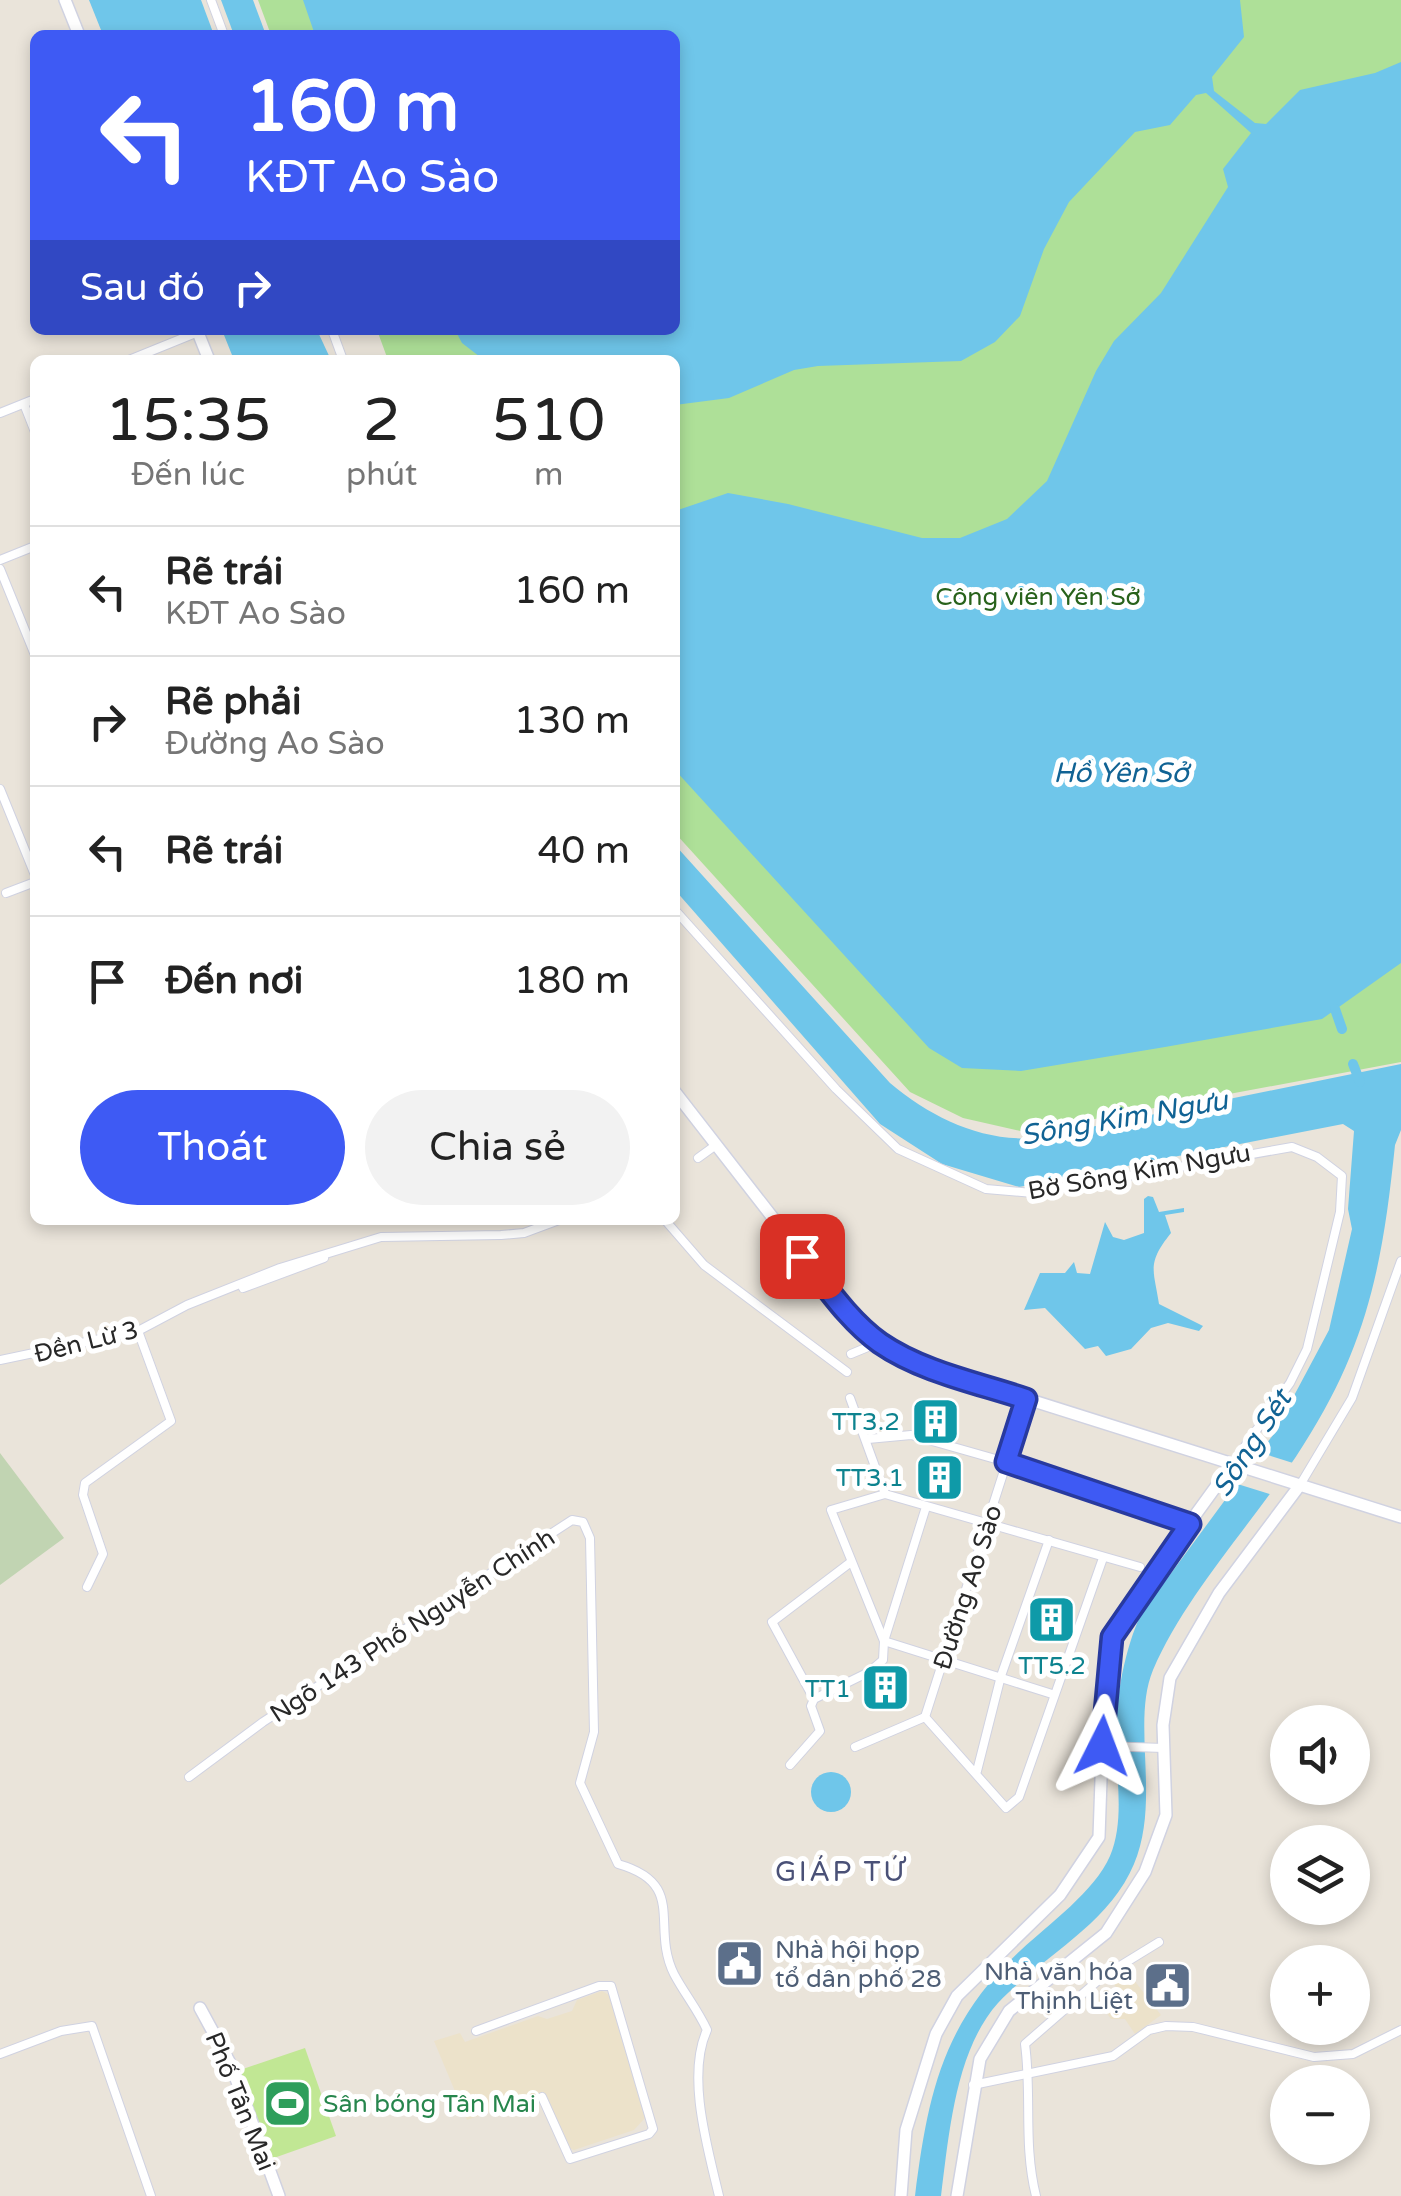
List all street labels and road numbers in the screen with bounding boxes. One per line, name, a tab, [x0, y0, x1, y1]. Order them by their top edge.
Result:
street label: Bờ Sông Kim Ngưu	[1025, 1138, 1253, 1206]
street label: Đền Lừ 3	[31, 1315, 141, 1369]
street label: Đường Ao Sào	[927, 1501, 1009, 1674]
street label: Ngõ 143 Phố Nguyễn Chính	[265, 1522, 561, 1729]
street label: Phố Tân Mai	[199, 2028, 282, 2175]

